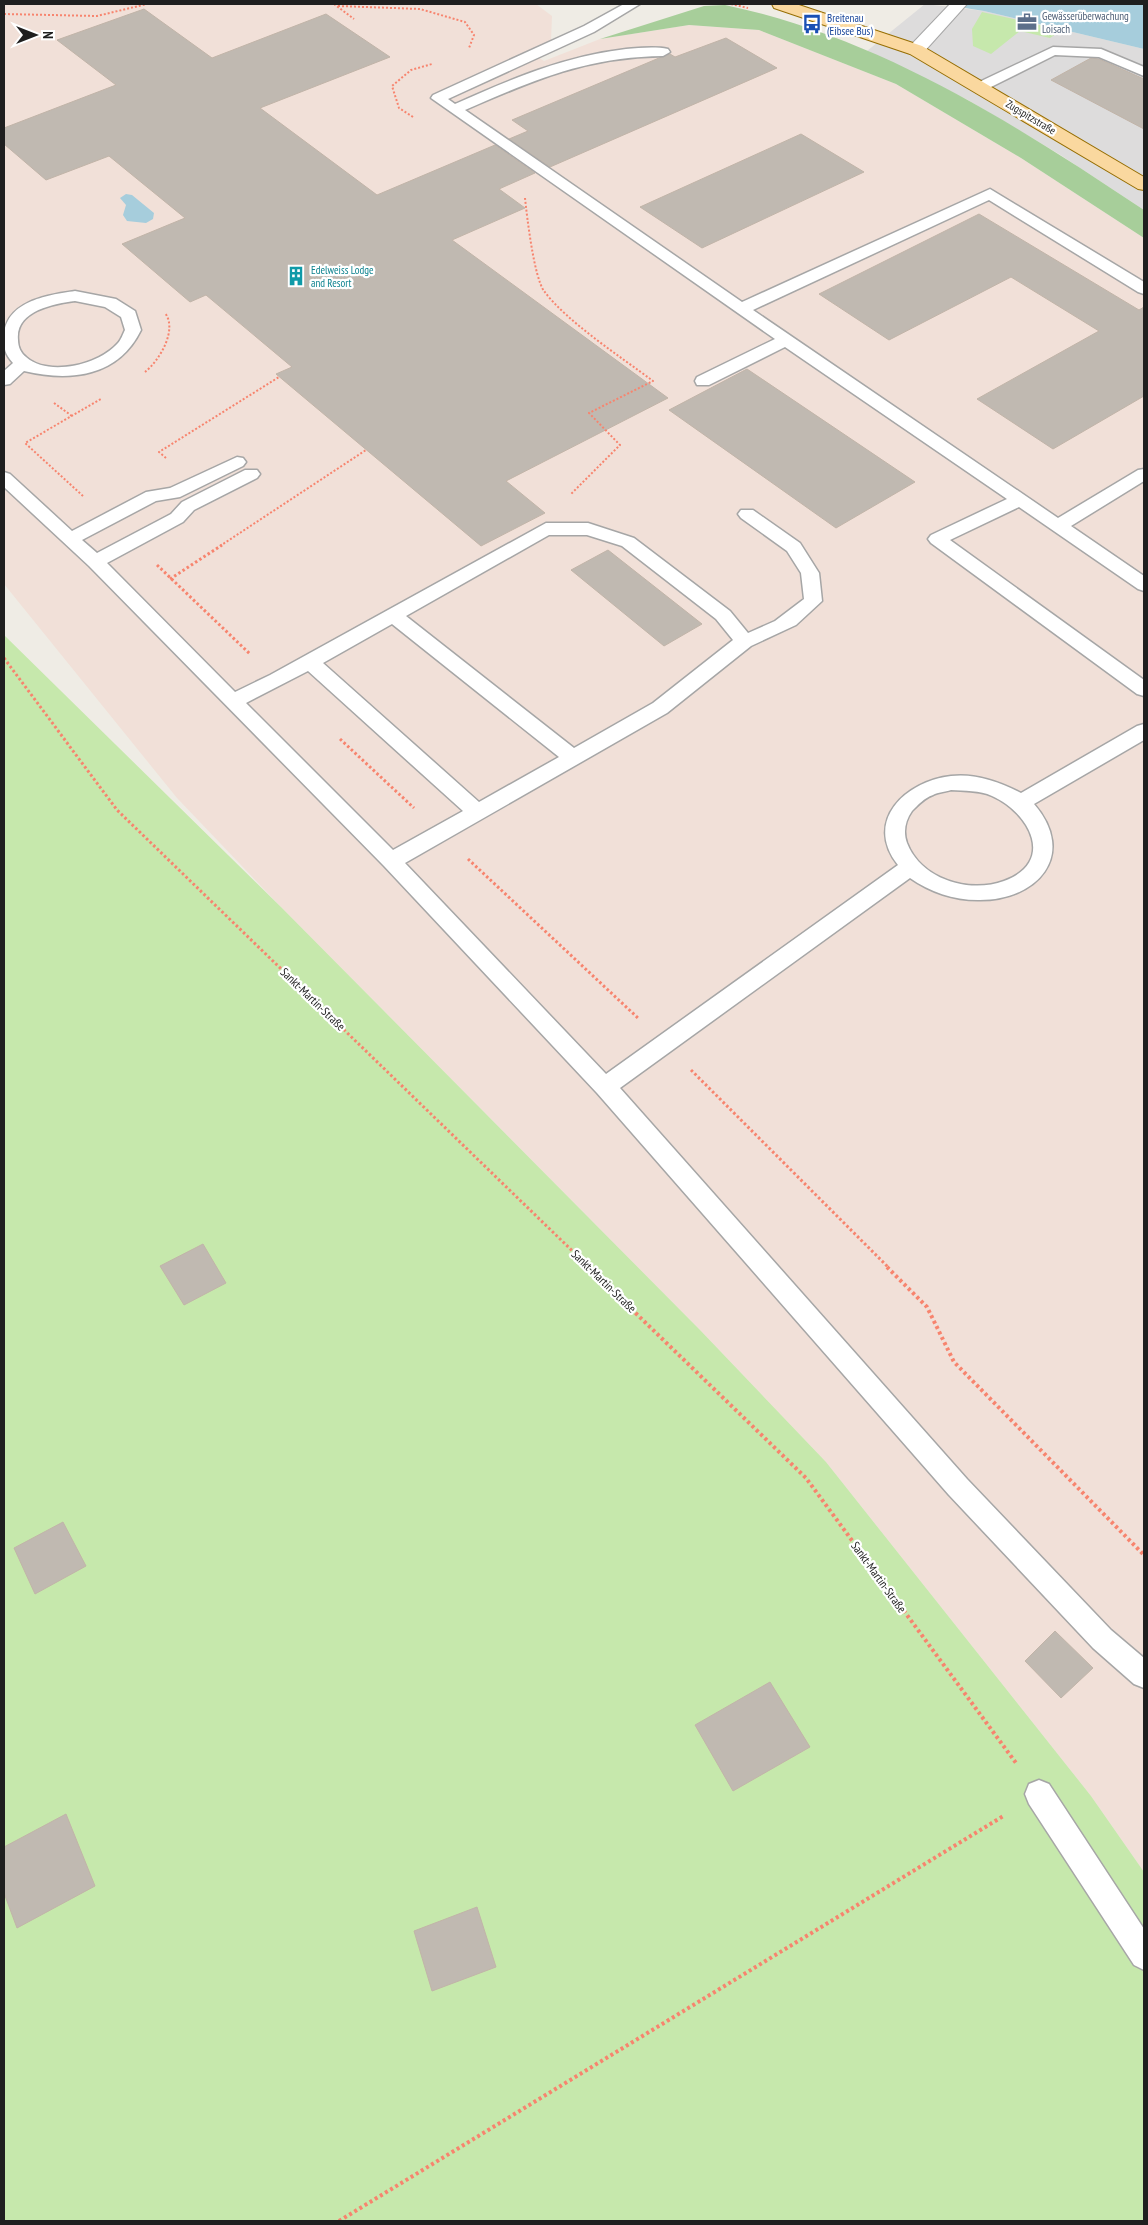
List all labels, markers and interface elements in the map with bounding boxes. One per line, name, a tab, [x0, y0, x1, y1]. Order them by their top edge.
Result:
place label: Gewässerüberwachung Loisach	[1042, 9, 1129, 36]
north arrow	[10, 10, 60, 60]
place label: Breitenau (Eibsee Bus)	[827, 11, 873, 38]
office icon: Gewässerüberwachung Loisach	[1016, 11, 1038, 33]
bus stop icon: Breitenau (Eibsee Bus)	[801, 13, 823, 35]
text: N	[39, 31, 57, 39]
street label: Zugspitzstraße	[1003, 97, 1059, 138]
place label: Edelweiss Lodge and Resort	[311, 263, 374, 290]
building icon: Edelweiss Lodge and Resort	[285, 265, 307, 287]
street label: Sankt-Martin-Straße	[277, 964, 349, 1034]
street label: Sankt-Martin-Straße	[568, 1246, 640, 1316]
street label: Sankt-Martin-Straße	[848, 1538, 910, 1616]

